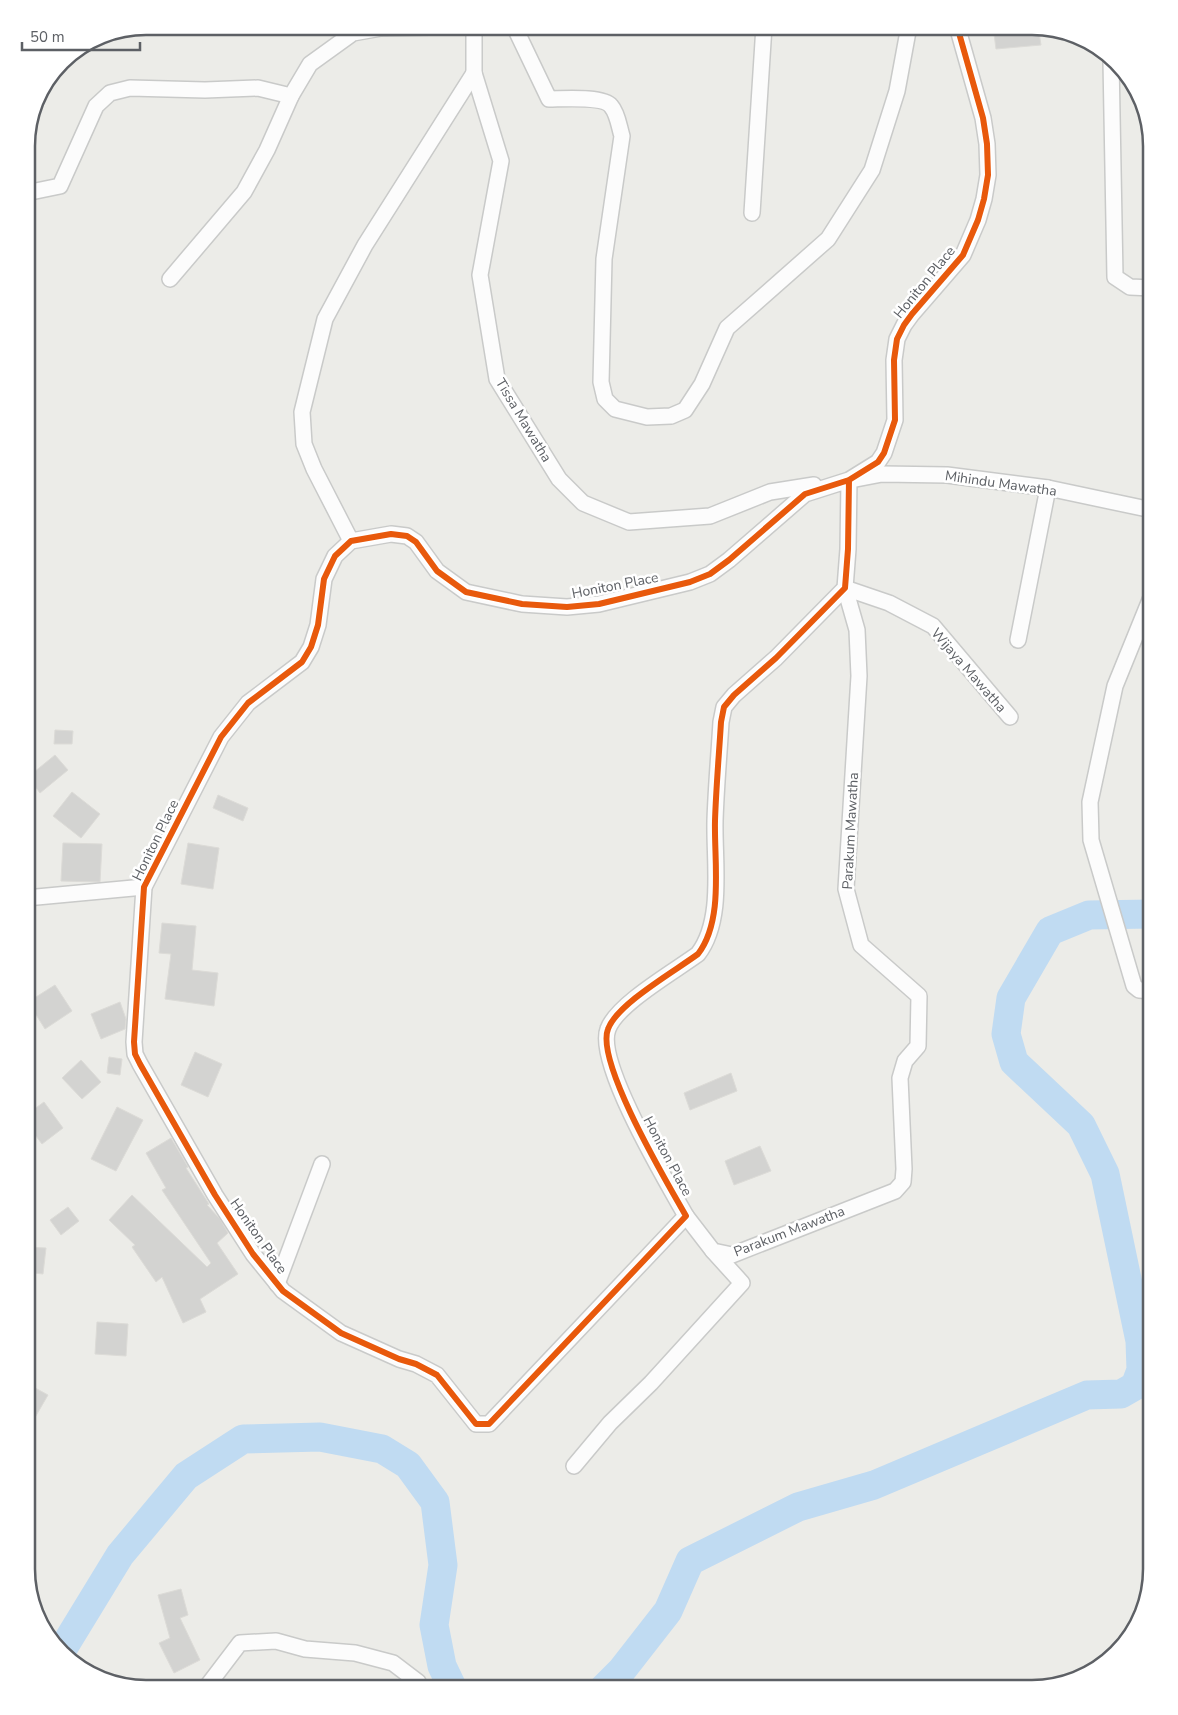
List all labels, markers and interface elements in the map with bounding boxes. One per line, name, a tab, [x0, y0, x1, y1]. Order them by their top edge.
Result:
scale bar	[22, 20, 140, 52]
text: 50 m	[30, 27, 65, 47]
street label: Honiton Place	[889, 242, 959, 322]
street label: Tissa Mawatha	[491, 375, 556, 466]
street label: Mihindu Mawatha	[944, 466, 1058, 501]
street label: Honiton Place	[570, 568, 660, 603]
street label: Wijaya Mawatha	[927, 624, 1011, 717]
street label: Parakum Mawatha	[838, 772, 863, 890]
street label: Honiton Place	[128, 796, 183, 884]
street label: Honiton Place	[639, 1113, 697, 1200]
street label: Honiton Place	[226, 1195, 292, 1278]
street label: Parakum Mawatha	[731, 1202, 847, 1261]

